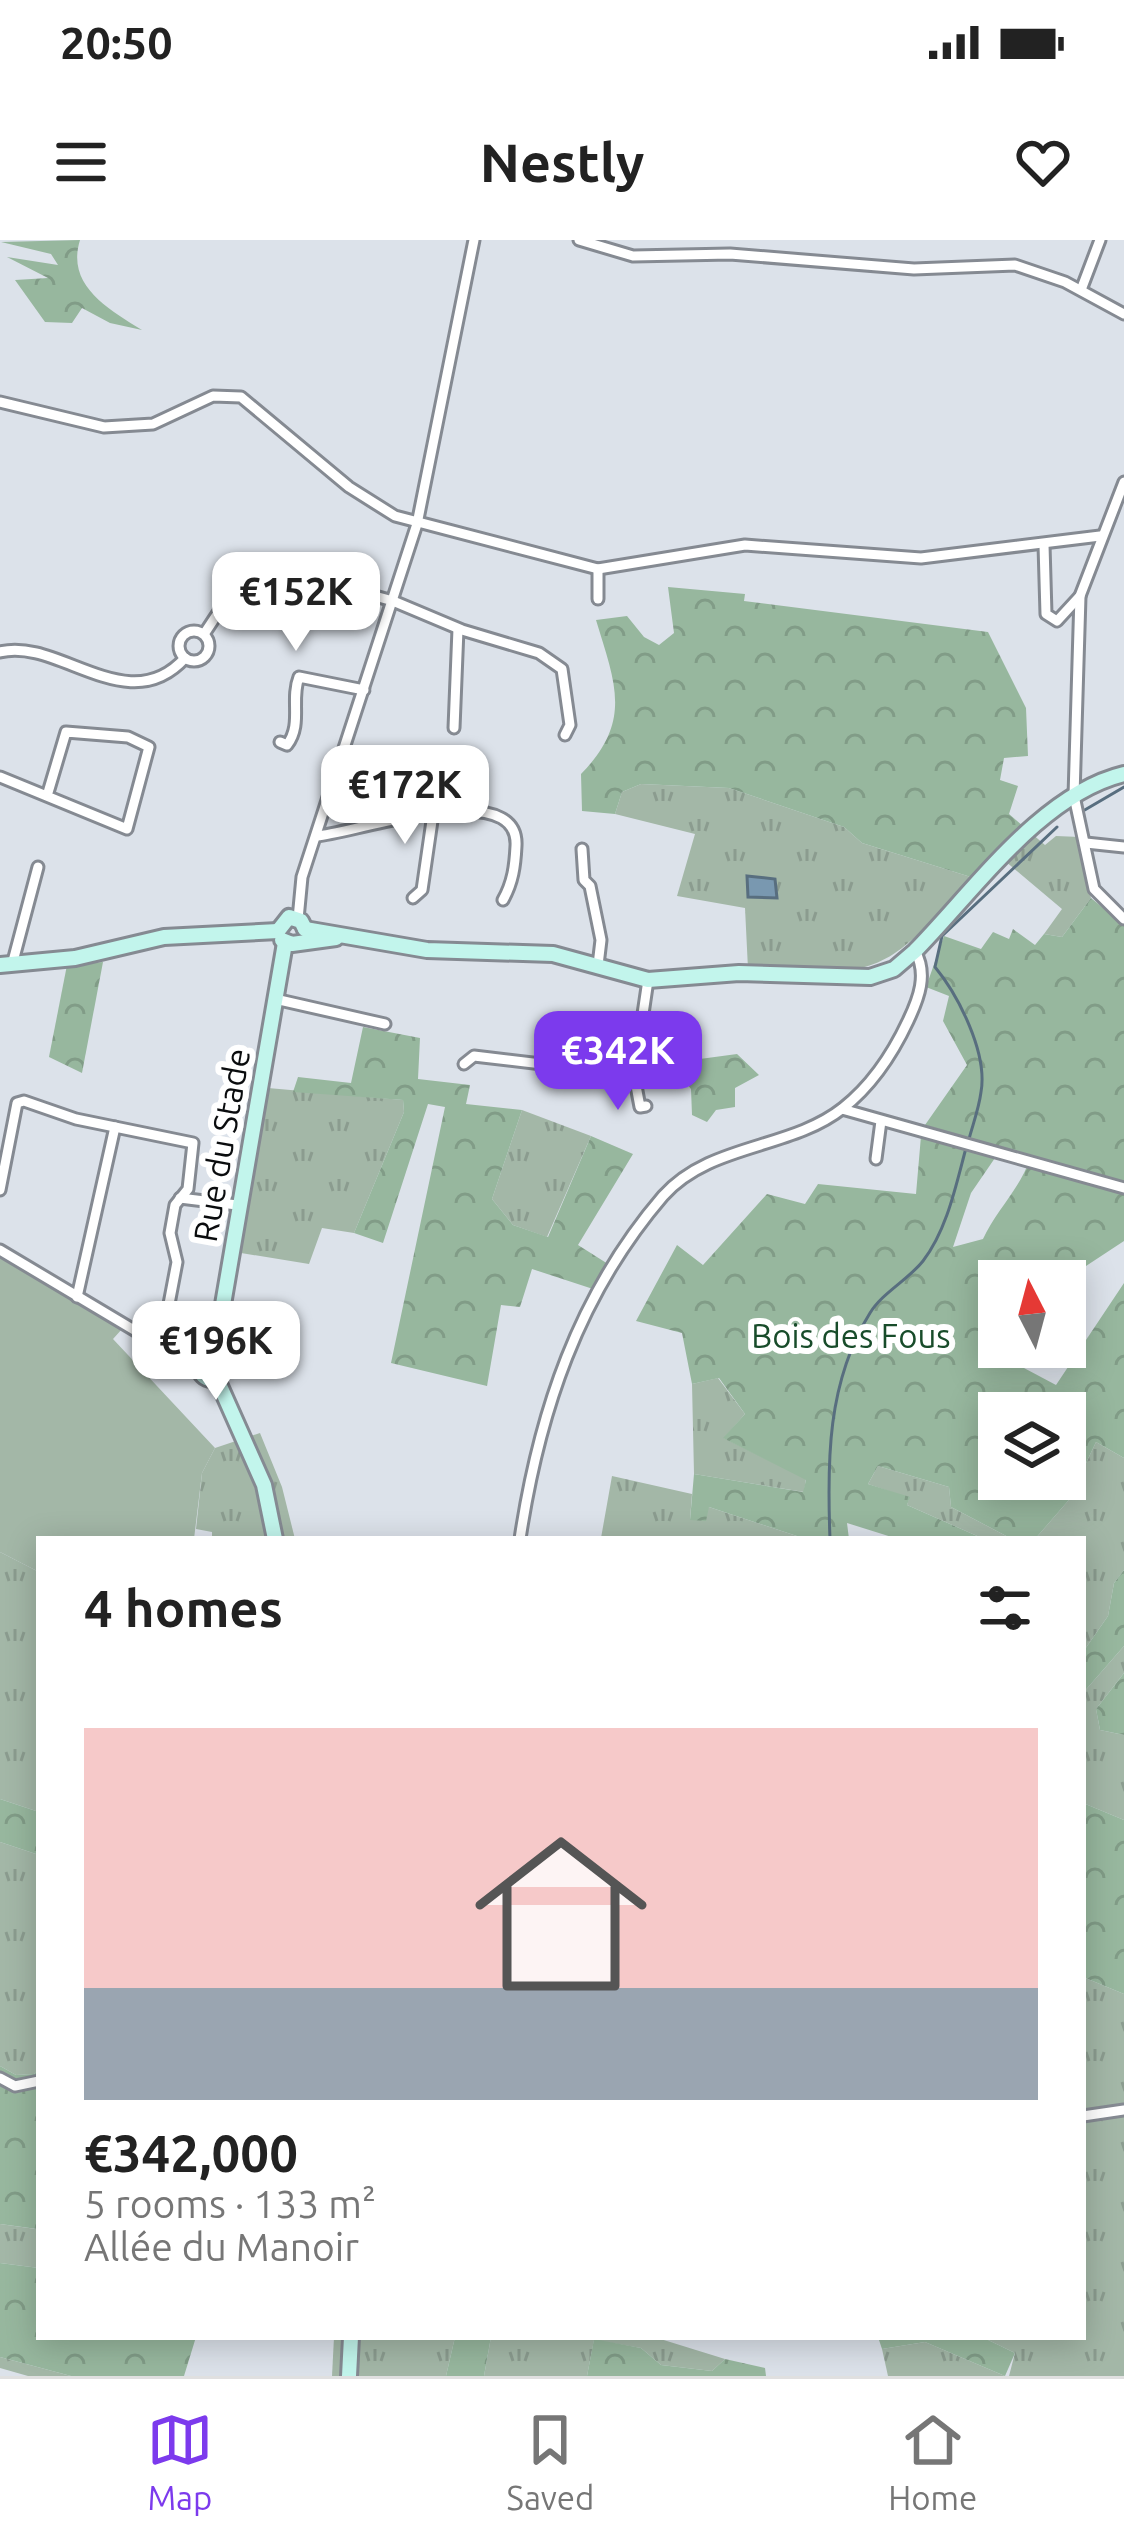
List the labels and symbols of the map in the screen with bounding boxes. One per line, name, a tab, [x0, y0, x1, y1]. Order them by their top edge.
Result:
pin: €152K	[212, 552, 380, 654]
pin: €172K	[321, 745, 489, 847]
pin: €342K	[534, 1011, 702, 1113]
street label: Rue du Stade	[186, 1045, 256, 1245]
north arrow	[978, 1260, 1086, 1368]
pin: €196K	[132, 1301, 300, 1403]
park label: Bois des Fous	[751, 1317, 951, 1354]

